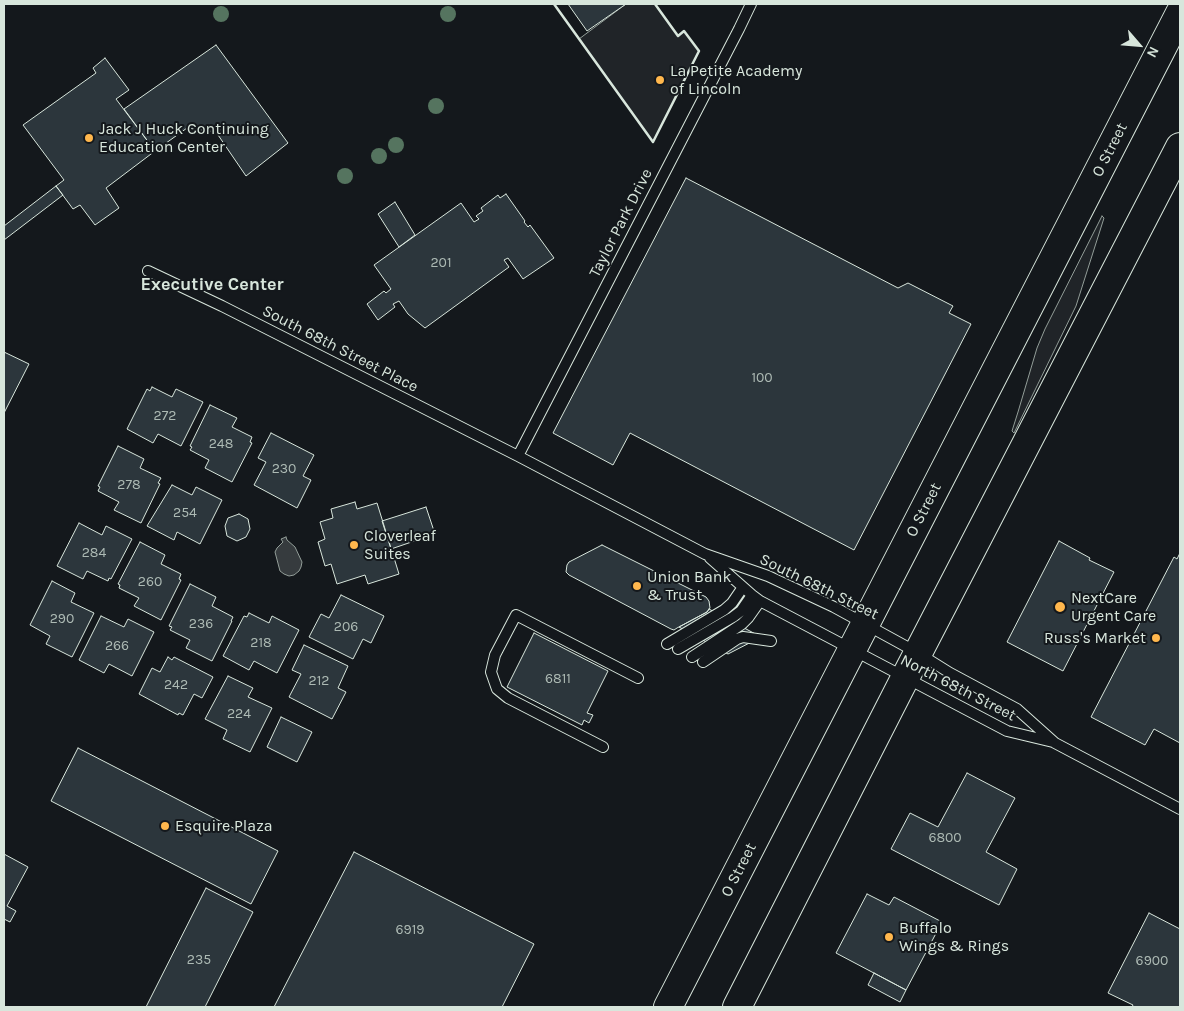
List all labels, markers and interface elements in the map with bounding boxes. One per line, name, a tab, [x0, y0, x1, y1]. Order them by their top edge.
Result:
north arrow	[1114, 20, 1164, 70]
text: N	[1143, 44, 1163, 60]
place label: La Petite Academy of Lincoln	[670, 61, 802, 99]
marker: La Petite Academy of Lincoln	[654, 74, 666, 86]
place label: Jack J Huck Continuing Education Center	[99, 119, 269, 157]
street label: O Street	[1088, 120, 1132, 180]
marker: Jack J Huck Continuing Education Center	[83, 132, 95, 144]
street label: Taylor Park Drive	[585, 165, 657, 281]
house number: 201	[430, 255, 452, 271]
district label: Executive Center	[140, 274, 284, 296]
street label: South 68th Street Place	[259, 301, 421, 397]
house number: 100	[751, 370, 773, 386]
house number: 272	[154, 408, 176, 424]
house number: 248	[209, 436, 233, 452]
house number: 230	[272, 461, 296, 477]
house number: 278	[117, 477, 141, 493]
street label: O Street	[902, 480, 946, 540]
house number: 254	[173, 505, 197, 521]
place label: Cloverleaf Suites	[364, 526, 436, 564]
marker: Cloverleaf Suites	[348, 539, 360, 551]
house number: 284	[82, 545, 106, 561]
street label: South 68th Street	[756, 550, 882, 624]
place label: Union Bank & Trust	[647, 567, 731, 605]
house number: 260	[138, 574, 162, 590]
marker: Union Bank & Trust	[631, 580, 643, 592]
place label: NextCare Urgent Care	[1071, 588, 1156, 626]
marker: NextCare Urgent Care	[1053, 600, 1067, 614]
house number: 290	[50, 611, 74, 627]
house number: 236	[189, 616, 213, 632]
house number: 206	[334, 619, 358, 635]
place label: Russ's Market	[1044, 628, 1146, 648]
marker: Russ's Market	[1150, 632, 1162, 644]
house number: 218	[250, 635, 272, 651]
house number: 266	[105, 638, 129, 654]
street label: North 68th Street	[897, 651, 1019, 725]
house number: 6811	[545, 671, 571, 687]
house number: 212	[309, 673, 329, 689]
house number: 242	[164, 677, 188, 693]
house number: 224	[227, 706, 251, 722]
place label: Esquire Plaza	[175, 816, 273, 836]
marker: Esquire Plaza	[159, 820, 171, 832]
house number: 6800	[928, 830, 962, 846]
street label: O Street	[717, 840, 761, 900]
place label: Buffalo Wings & Rings	[899, 918, 1009, 956]
house number: 6919	[396, 922, 424, 938]
marker: Buffalo Wings & Rings	[883, 931, 895, 943]
house number: 235	[187, 952, 211, 968]
house number: 6900	[1136, 953, 1168, 969]

